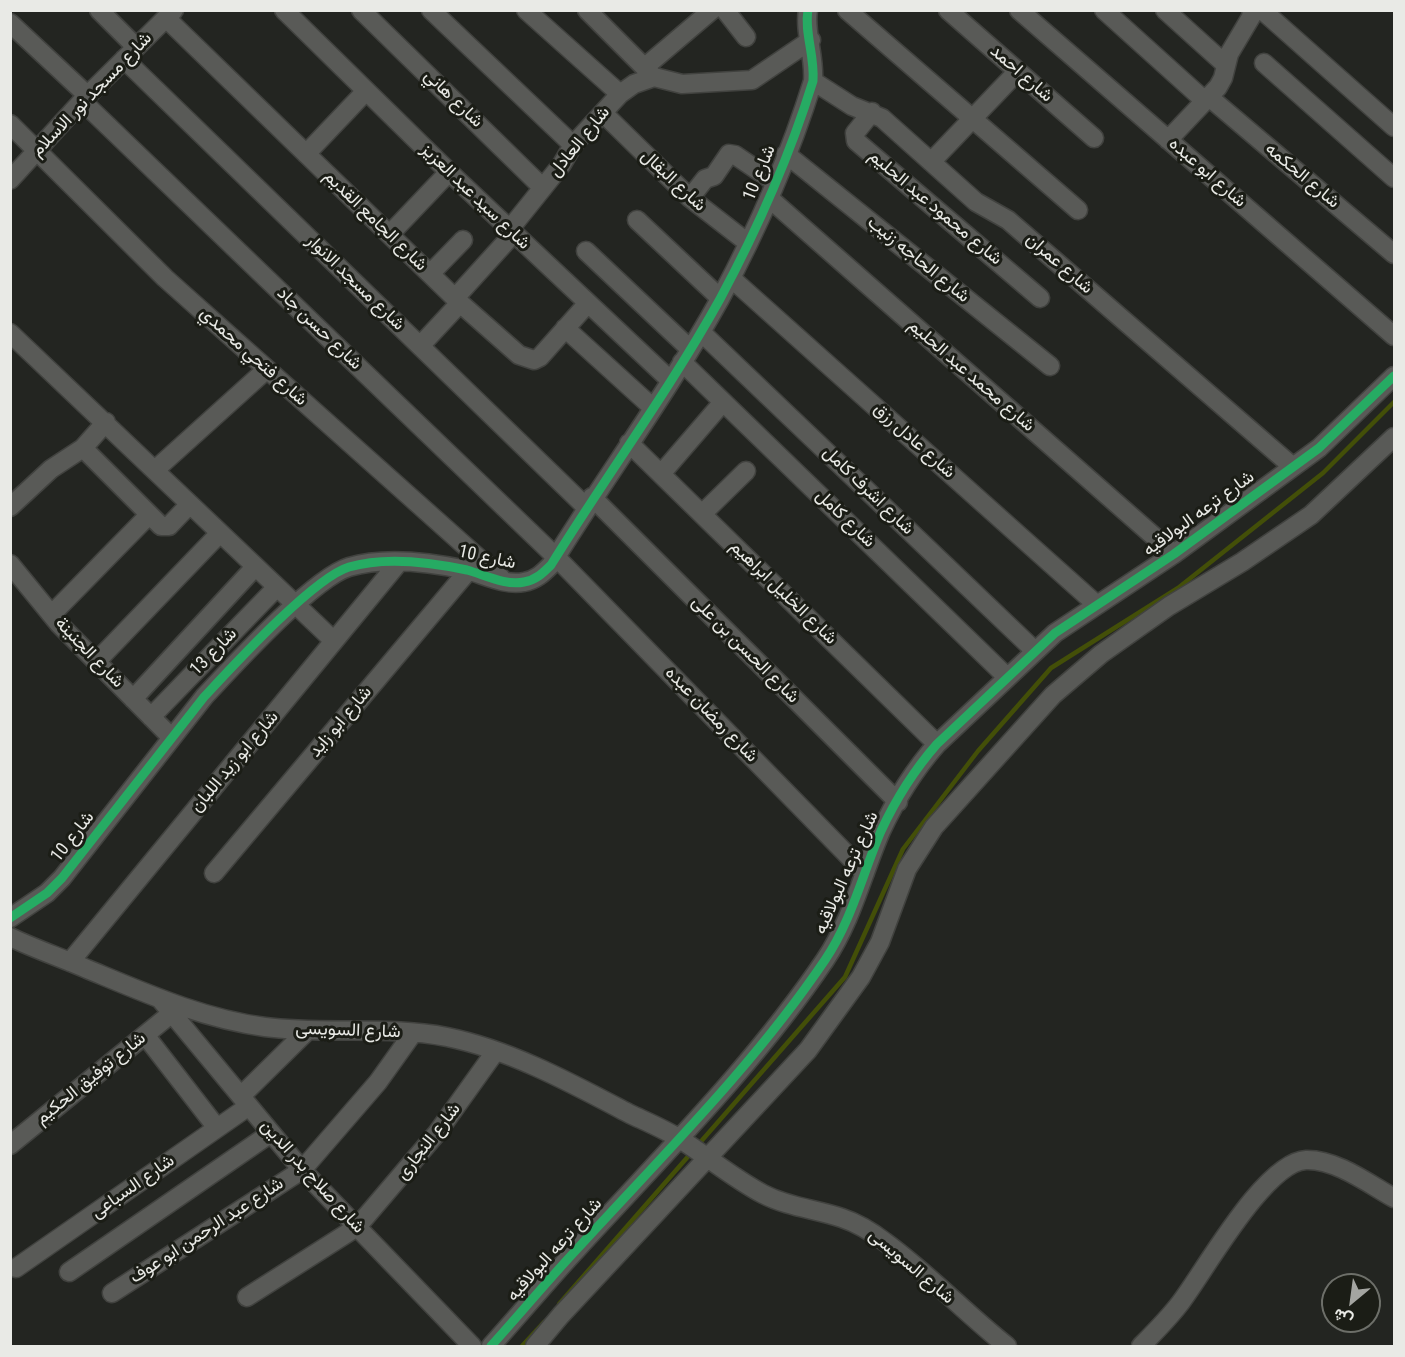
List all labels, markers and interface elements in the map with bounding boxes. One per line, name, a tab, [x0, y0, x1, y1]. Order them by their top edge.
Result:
street label: شارع مسجد نور الاسلام	[27, 28, 157, 162]
street label: شارع احمد	[985, 41, 1057, 107]
street label: شارع هاني	[419, 65, 487, 133]
street label: شارع العادل	[545, 102, 615, 182]
street label: شارع ابو عبده	[1164, 134, 1250, 212]
street label: شارع سيد عبد العزيز	[416, 139, 534, 255]
street label: شارع الحكمه	[1260, 139, 1344, 213]
street label: شارع 10	[739, 142, 781, 204]
street label: شارع البقال	[636, 145, 710, 217]
street label: شارع محمود عبد الحليم	[864, 146, 1006, 270]
street label: شارع الجامع القديم	[319, 166, 431, 276]
street label: شارع الحاجه زنيب	[862, 212, 974, 308]
street label: شارع عمران	[1021, 229, 1097, 299]
street label: شارع مسجد الانوار	[301, 230, 409, 336]
street label: شارع حسن جاد	[272, 283, 366, 375]
street label: شارع فتحي محمدي	[195, 303, 311, 411]
street label: شارع محمد عبد الحليم	[903, 315, 1039, 437]
street label: شارع عادل رزق	[869, 399, 959, 483]
street label: شارع اشرف كامل	[818, 442, 918, 540]
street label: شارع ترعه البولاقيه	[1139, 466, 1259, 562]
street label: شارع كامل	[811, 485, 879, 553]
street label: شارع الخليل ابراهيم	[725, 536, 841, 650]
street label: شارع 10	[456, 541, 518, 575]
street label: شارع الحسن بن على	[687, 592, 803, 708]
street label: شارع الجنينة	[50, 613, 128, 693]
street label: شارع 13	[186, 624, 242, 680]
street label: شارع رمضان عبده	[660, 663, 762, 767]
street label: شارع ابو زايد	[305, 682, 377, 762]
street label: شارع ابو زيد اللبان	[186, 707, 284, 817]
street label: شارع 10	[47, 807, 99, 867]
street label: شارع ترعه البولاقيه	[810, 808, 884, 938]
street label: شارع السويسى	[295, 1018, 401, 1044]
street label: شارع توفيق الحكيم	[32, 1028, 150, 1130]
street label: شارع النجارى	[392, 1099, 466, 1185]
street label: شارع صلاح بدر الدين	[255, 1116, 369, 1238]
street label: شارع السباعى	[87, 1150, 179, 1224]
street label: شارع عبد الرحمن ابو عوف	[126, 1173, 288, 1289]
street label: شارع ترعه البولاقيه	[503, 1194, 607, 1306]
street label: شارع السويسى	[864, 1225, 958, 1309]
north arrow	[1321, 1273, 1381, 1333]
text: ش	[1330, 1304, 1356, 1330]

